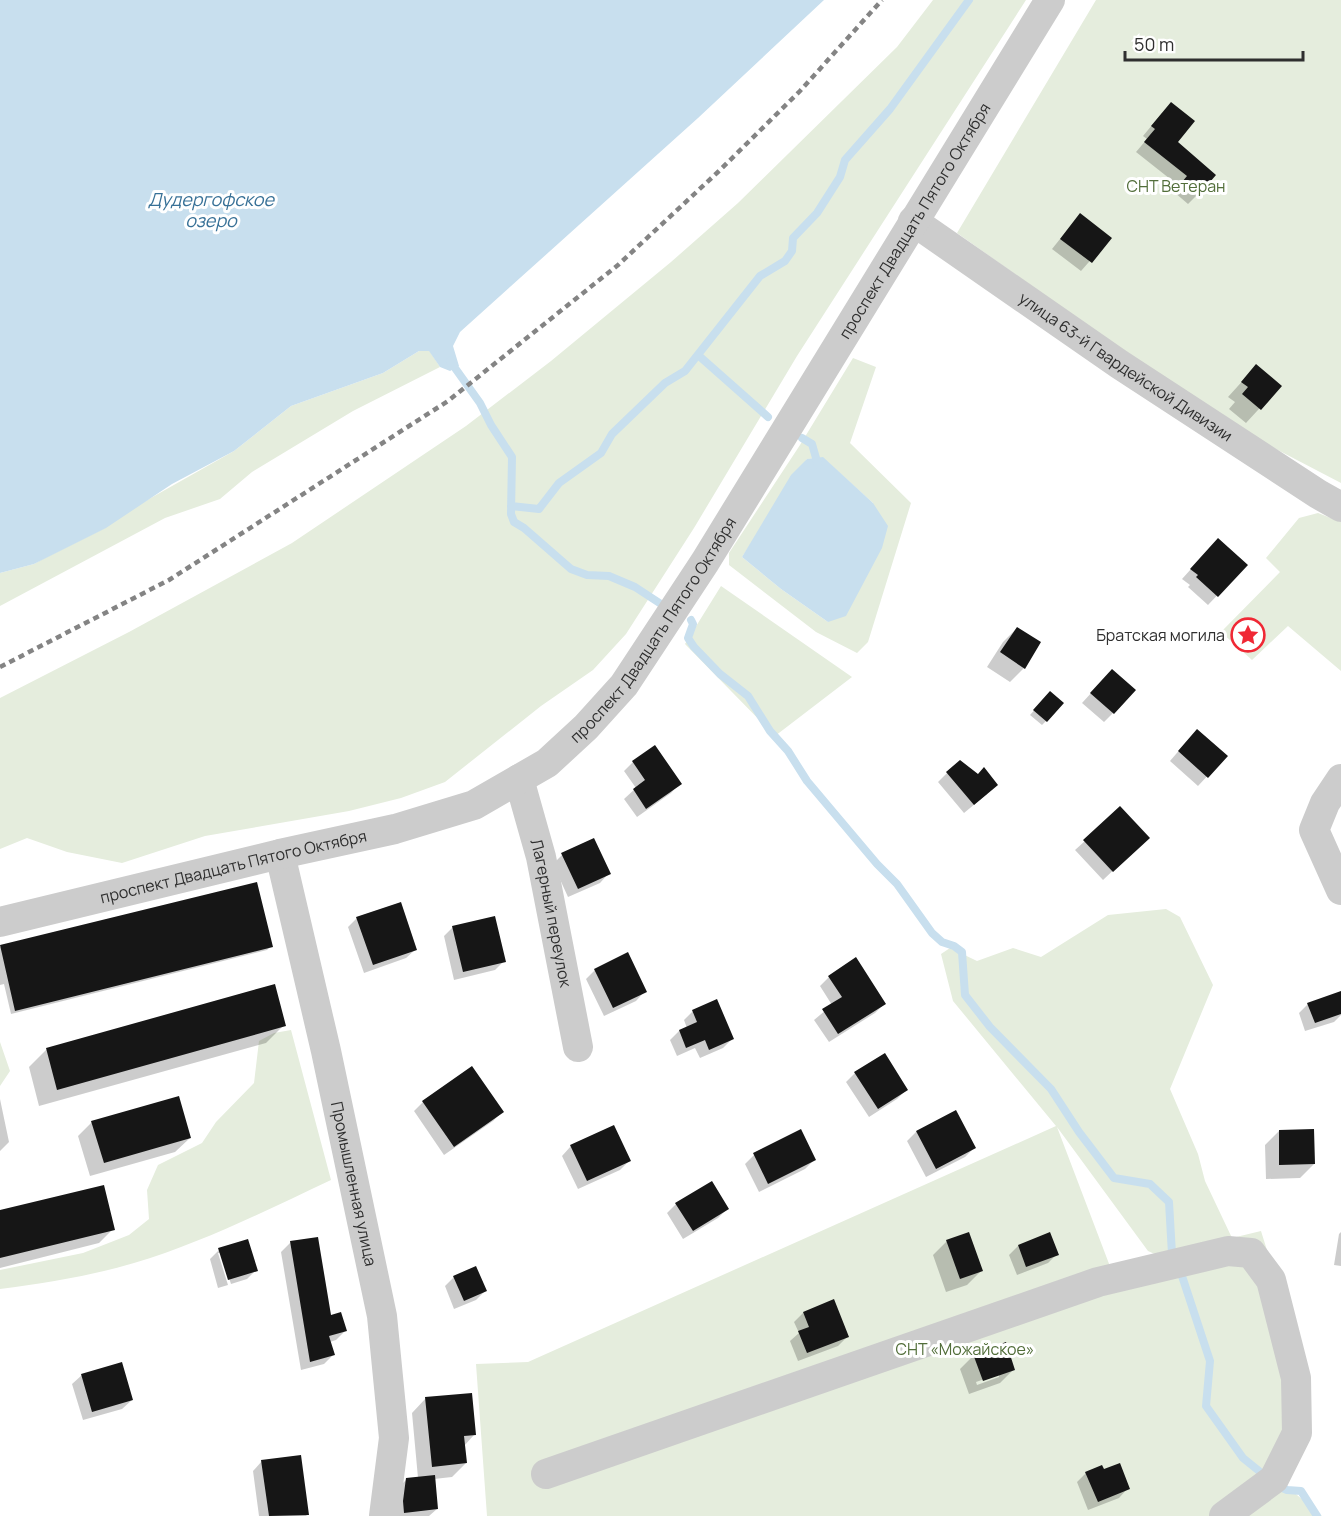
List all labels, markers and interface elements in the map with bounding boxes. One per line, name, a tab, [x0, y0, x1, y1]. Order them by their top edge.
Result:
scale bar	[1125, 24, 1304, 62]
text: 50 m	[1134, 32, 1174, 56]
street label: проспект Двадцать Пятого Октября	[834, 99, 995, 343]
park label: СНТ Ветеран	[1127, 175, 1226, 197]
water label: Дудергофское озеро	[148, 187, 275, 232]
street label: улица 63-й Гвардейской Дивизии	[1015, 287, 1237, 446]
street label: проспект Двадцать Пятого Октября	[565, 513, 741, 748]
place icon: Братская могила	[1230, 617, 1266, 653]
place label: Братская могила	[1096, 624, 1225, 646]
street label: проспект Двадцать Пятого Октября	[98, 824, 369, 908]
street label: Лагерный переулок	[525, 836, 577, 990]
street label: Промышленная улица	[326, 1099, 382, 1268]
park label: СНТ «Можайское»	[896, 1338, 1034, 1360]

